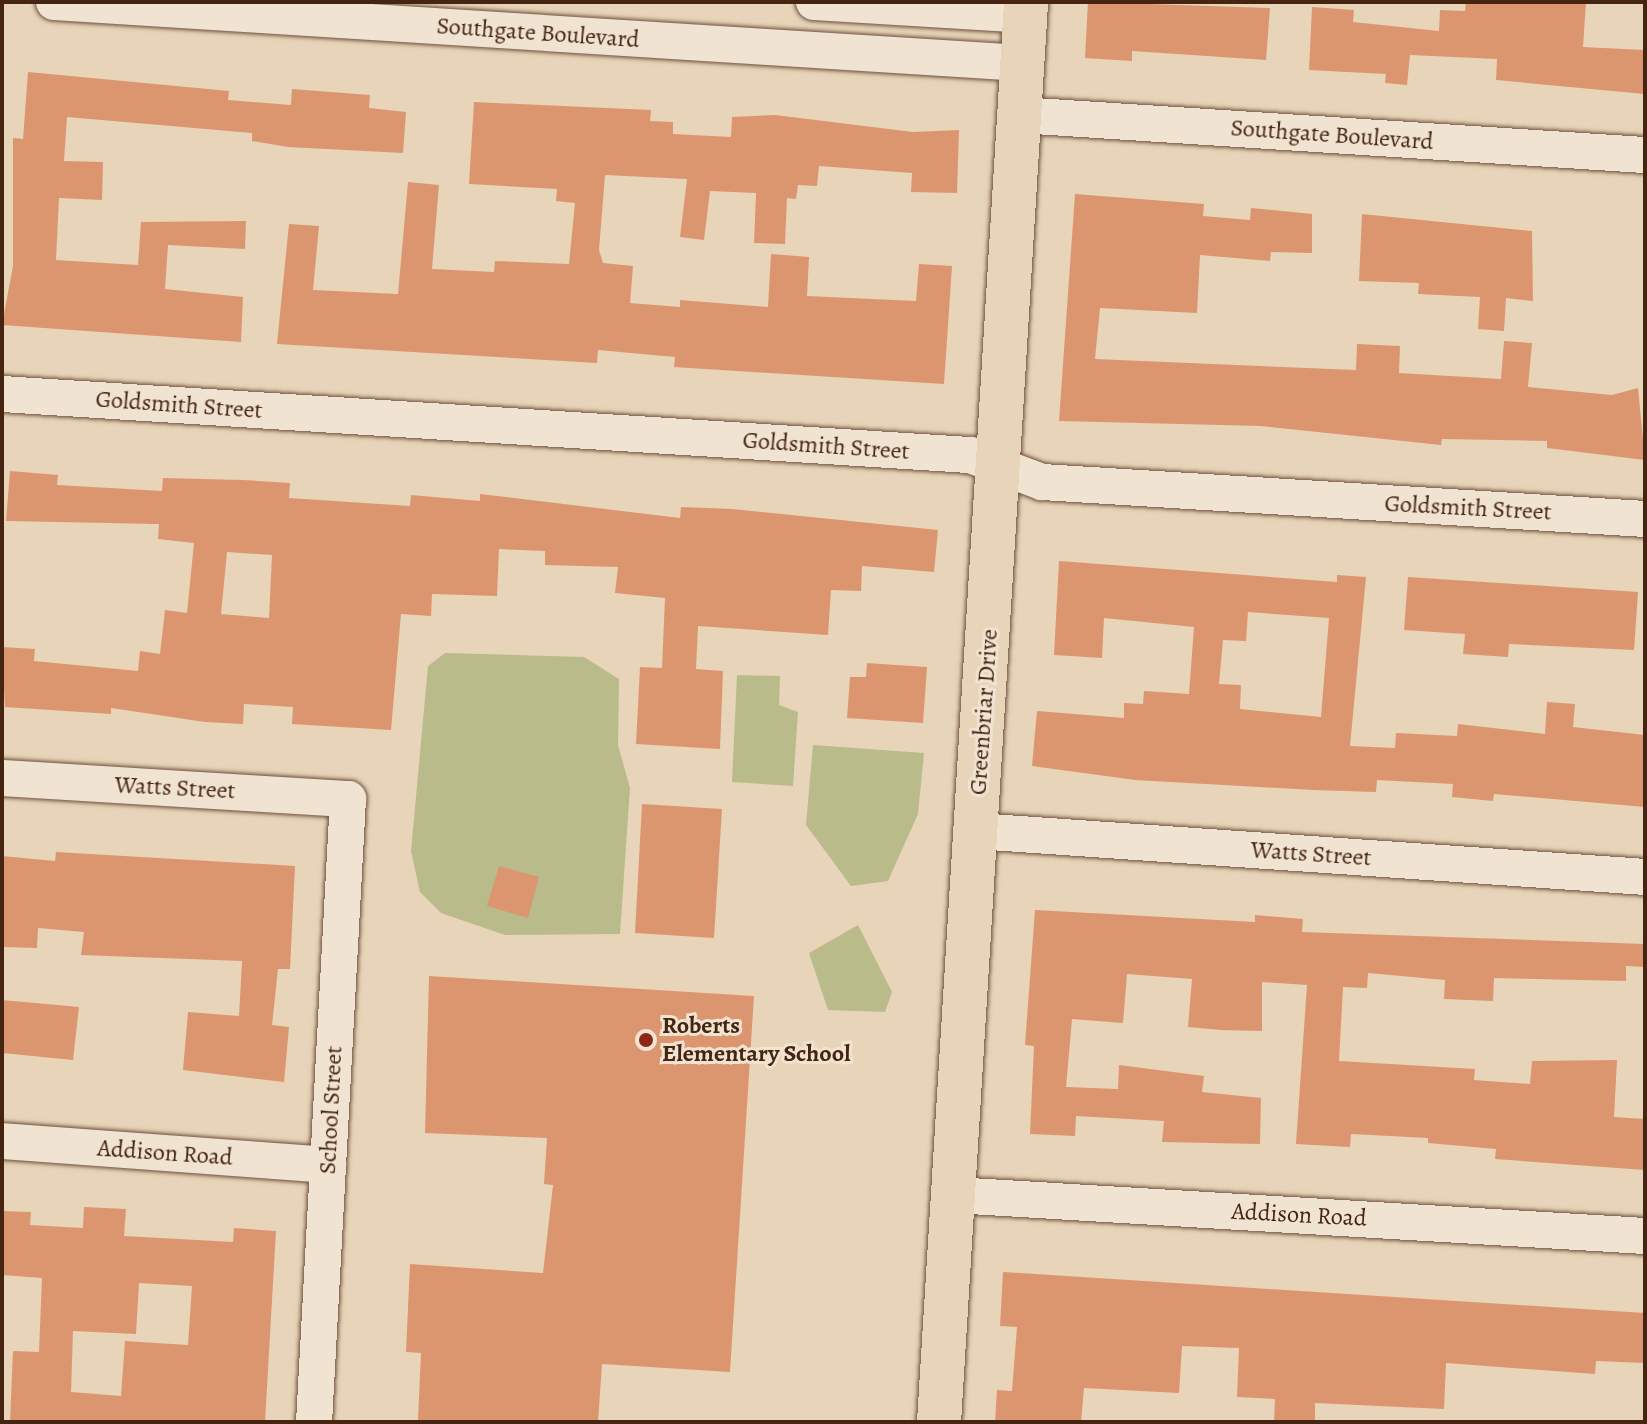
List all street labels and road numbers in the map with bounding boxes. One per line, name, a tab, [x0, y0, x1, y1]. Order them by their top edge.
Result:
street label: Southgate Boulevard	[436, 12, 640, 54]
street label: Southgate Boulevard	[1230, 114, 1434, 156]
street label: Goldsmith Street	[95, 385, 263, 425]
street label: Goldsmith Street	[742, 426, 910, 466]
street label: Goldsmith Street	[1384, 489, 1552, 527]
street label: Greenbriar Drive	[964, 628, 1004, 796]
street label: Watts Street	[114, 770, 236, 806]
street label: Watts Street	[1250, 835, 1372, 873]
street label: School Street	[313, 1045, 349, 1175]
street label: Addison Road	[96, 1134, 234, 1172]
street label: Addison Road	[1231, 1197, 1367, 1233]

